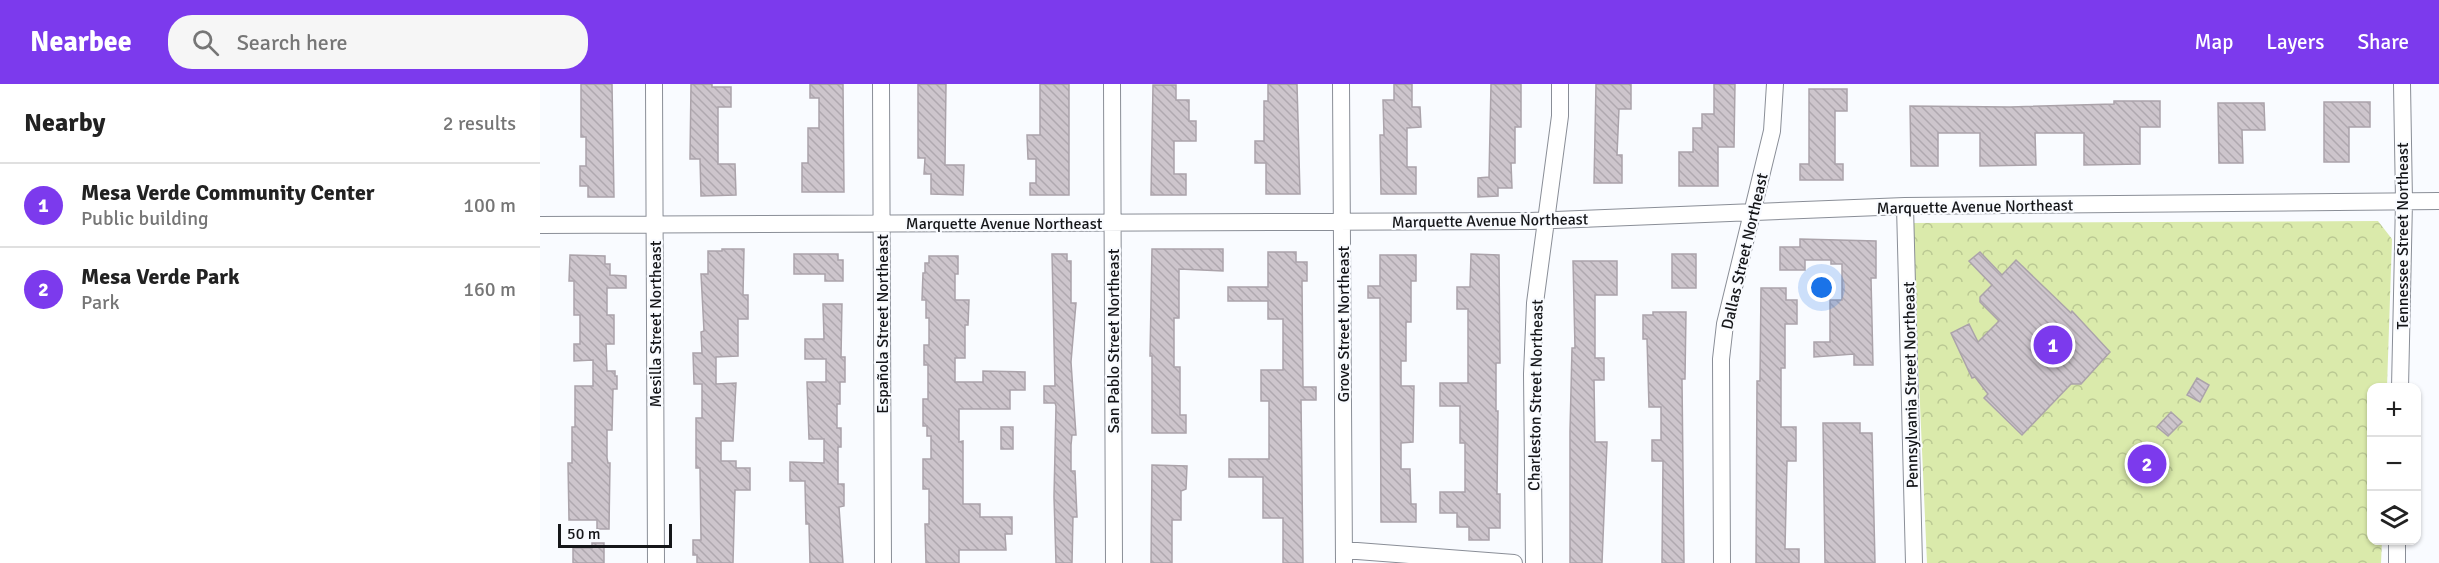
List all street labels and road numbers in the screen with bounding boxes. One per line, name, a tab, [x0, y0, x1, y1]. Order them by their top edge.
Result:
street label: Tennessee Street Northeast	[2393, 142, 2413, 330]
street label: Dallas Street Northeast	[1717, 171, 1773, 331]
street label: Marquette Avenue Northeast	[1877, 195, 2074, 219]
street label: Marquette Avenue Northeast	[1392, 209, 1589, 233]
street label: Marquette Avenue Northeast	[906, 214, 1103, 234]
street label: Española Street Northeast	[873, 234, 893, 414]
street label: Mesilla Street Northeast	[646, 240, 666, 407]
street label: Grove Street Northeast	[1334, 245, 1354, 402]
street label: San Pablo Street Northeast	[1104, 248, 1124, 433]
street label: Pennsylvania Street Northeast	[1899, 281, 1923, 489]
street label: Charleston Street Northeast	[1524, 299, 1548, 491]

